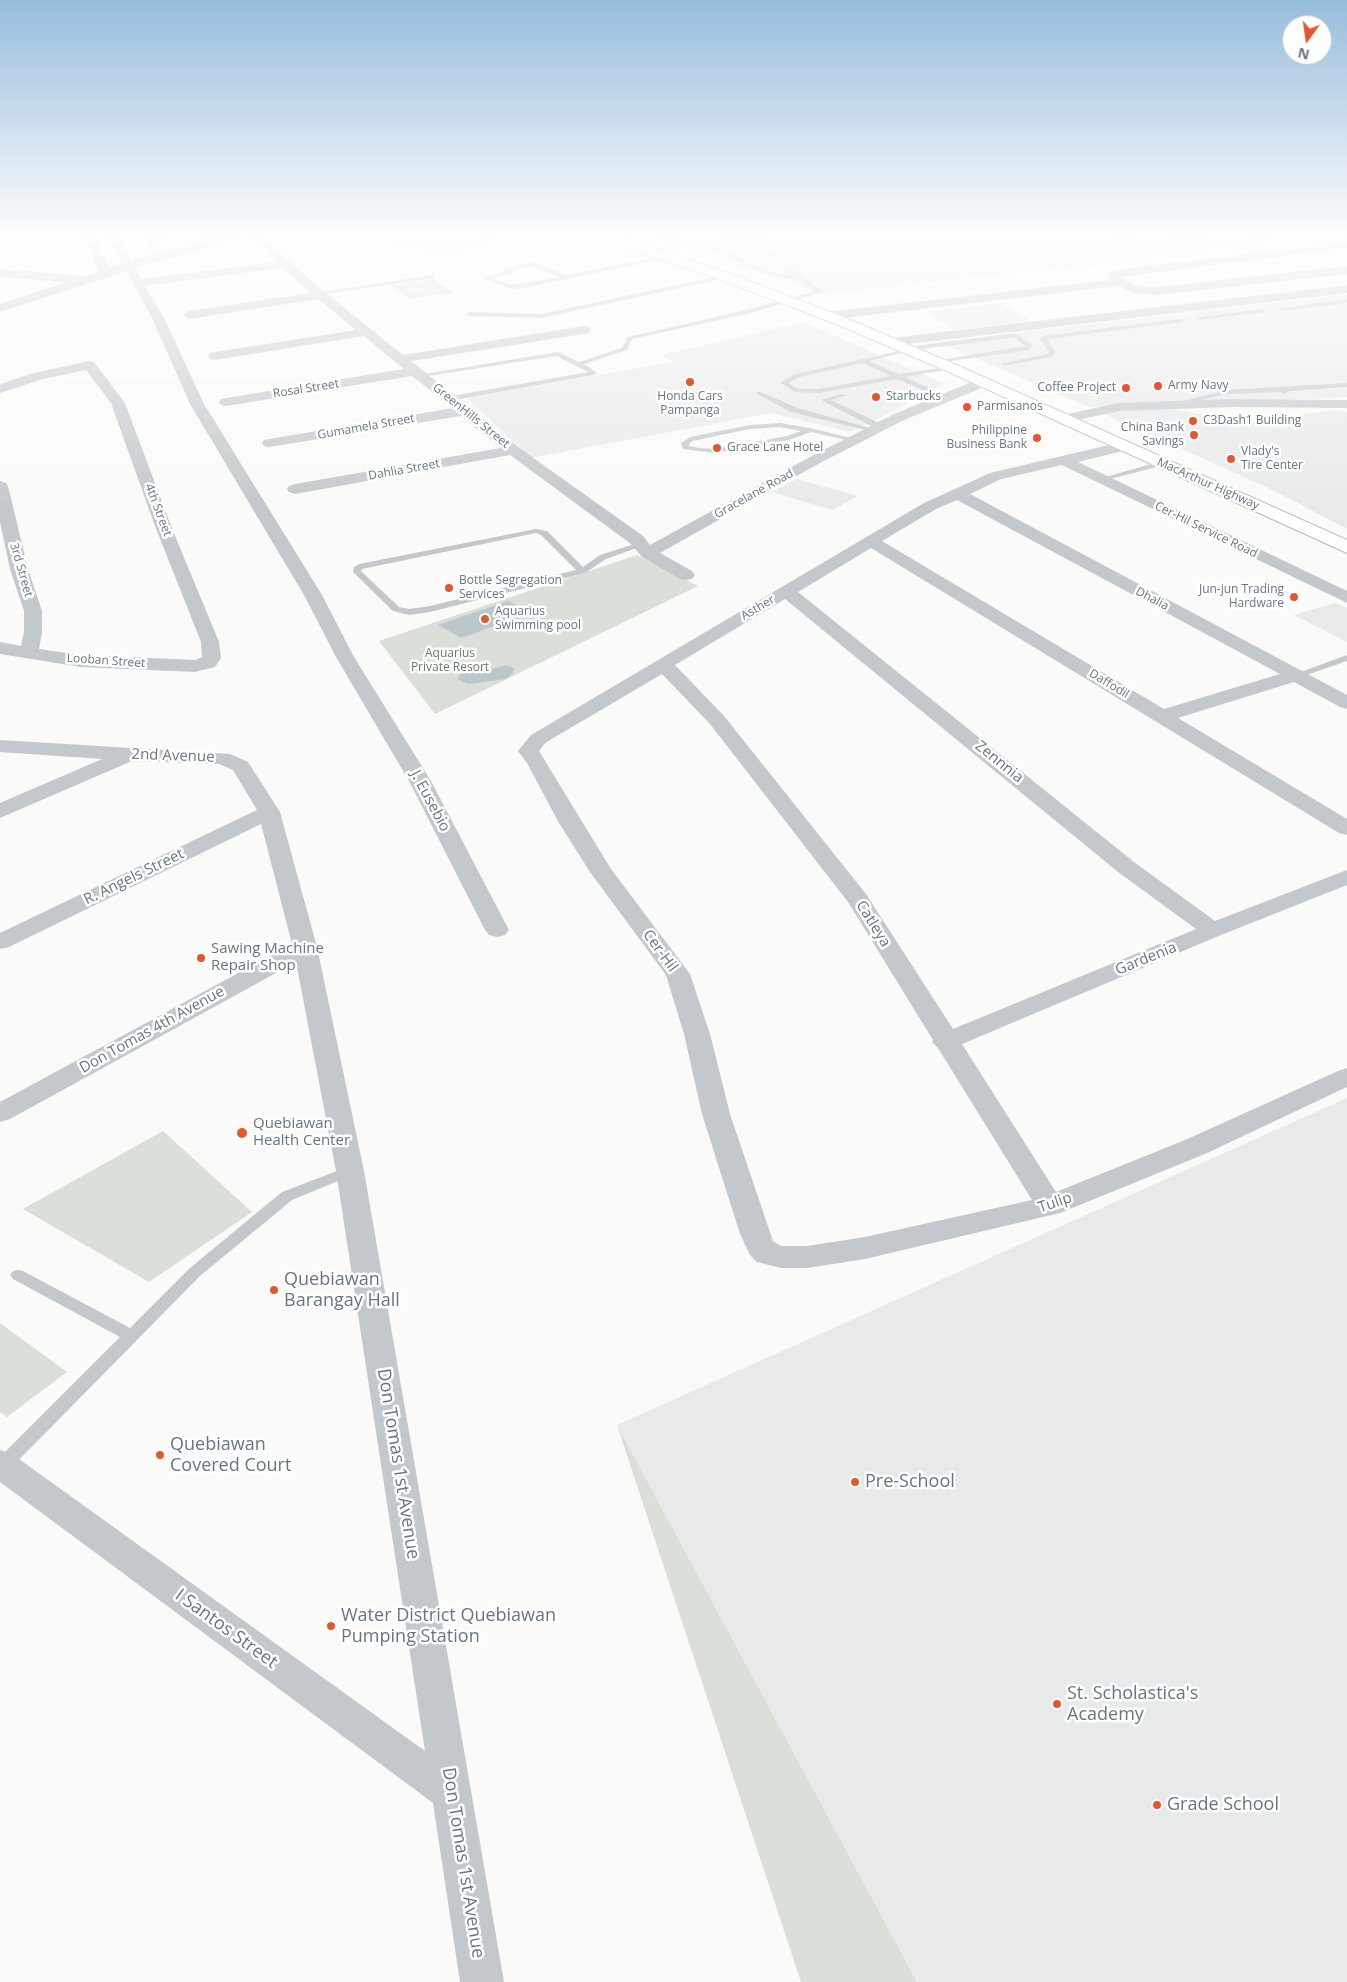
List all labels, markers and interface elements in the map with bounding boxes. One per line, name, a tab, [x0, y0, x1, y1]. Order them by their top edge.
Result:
north arrow	[1282, 15, 1332, 65]
text: N	[1296, 43, 1311, 65]
marker: Honda Cars Pampanga	[684, 376, 696, 388]
street label: Rosal Street	[272, 377, 340, 401]
place label: Army Navy	[1168, 379, 1228, 393]
marker: Army Navy	[1152, 380, 1164, 392]
street label: GreenHills Street	[430, 381, 512, 451]
place label: Coffee Project	[1037, 381, 1116, 395]
marker: Coffee Project	[1120, 382, 1132, 394]
place label: Honda Cars Pampanga	[657, 390, 723, 418]
place label: Starbucks	[886, 390, 941, 404]
marker: Starbucks	[870, 391, 882, 403]
place label: Parmisanos	[977, 400, 1043, 414]
marker: Parmisanos	[961, 401, 973, 413]
street label: Gumamela Street	[316, 411, 416, 443]
place label: C3Dash1 Building	[1203, 414, 1301, 428]
marker: C3Dash1 Building	[1187, 415, 1199, 427]
place label: China Bank Savings	[1121, 421, 1184, 449]
place label: Philippine Business Bank	[946, 424, 1027, 452]
marker: China Bank Savings	[1188, 429, 1200, 441]
marker: Philippine Business Bank	[1031, 432, 1043, 444]
place label: Grace Lane Hotel	[727, 441, 823, 455]
marker: Grace Lane Hotel	[711, 442, 723, 454]
place label: Vlady's Tire Center	[1241, 445, 1303, 473]
marker: Vlady's Tire Center	[1225, 453, 1237, 465]
street label: MacArthur Highway	[1155, 455, 1261, 513]
street label: Dahlia Street	[367, 457, 441, 483]
street label: Gracelane Road	[712, 466, 796, 522]
street label: 4th Street	[141, 482, 175, 538]
street label: Cer-Hil Service Road	[1152, 499, 1260, 561]
street label: 3rd Street	[6, 541, 36, 599]
place label: Bottle Segregation Services	[459, 574, 562, 602]
marker: Bottle Segregation Services	[443, 582, 455, 594]
place label: Jun-jun Trading Hardware	[1199, 583, 1284, 611]
street label: Dhalia	[1133, 584, 1171, 614]
marker: Jun-jun Trading Hardware	[1288, 591, 1300, 603]
street label: Asther	[739, 592, 777, 624]
place label: Aquarius Swimming pool	[495, 605, 581, 633]
marker: Aquarius Swimming pool	[479, 613, 491, 625]
park label: Aquarius Private Resort	[411, 647, 489, 675]
street label: Looban Street	[66, 651, 146, 671]
street label: Daffodil	[1086, 666, 1132, 702]
street label: Zennnia	[971, 737, 1027, 787]
street label: 2nd Avenue	[131, 746, 215, 766]
street label: J. Eusebio	[406, 767, 454, 835]
street label: R. Angels Street	[81, 845, 187, 909]
street label: Catleya	[852, 898, 894, 950]
street label: Cer-Hil	[639, 927, 681, 975]
street label: Gardenia	[1113, 939, 1179, 979]
place label: Sawing Machine Repair Shop	[211, 940, 324, 975]
marker: Sawing Machine Repair Shop	[195, 952, 207, 964]
street label: Don Tomas 4th Avenue	[76, 983, 228, 1077]
place label: Quebiawan Health Center	[253, 1115, 350, 1150]
marker: Quebiawan Health Center	[235, 1126, 249, 1140]
street label: Tulip	[1036, 1189, 1074, 1217]
place label: Quebiawan Barangay Hall	[284, 1269, 400, 1312]
marker: Quebiawan Barangay Hall	[268, 1284, 280, 1296]
street label: Don Tomas 1st Avenue	[372, 1367, 424, 1561]
place label: Quebiawan Covered Court	[170, 1434, 291, 1476]
marker: Quebiawan Covered Court	[154, 1449, 166, 1461]
place label: Pre-School	[865, 1471, 955, 1493]
marker: Pre-School	[849, 1476, 861, 1488]
street label: I Santos Street	[171, 1585, 281, 1673]
place label: Water District Quebiawan Pumping Station	[341, 1605, 556, 1648]
marker: Water District Quebiawan Pumping Station	[325, 1620, 337, 1632]
place label: St. Scholastica's Academy	[1067, 1683, 1198, 1726]
marker: St. Scholastica's Academy	[1051, 1698, 1063, 1710]
street label: Don Tomas 1st Avenue	[437, 1766, 489, 1960]
place label: Grade School	[1167, 1794, 1279, 1816]
marker: Grade School	[1151, 1799, 1163, 1811]

